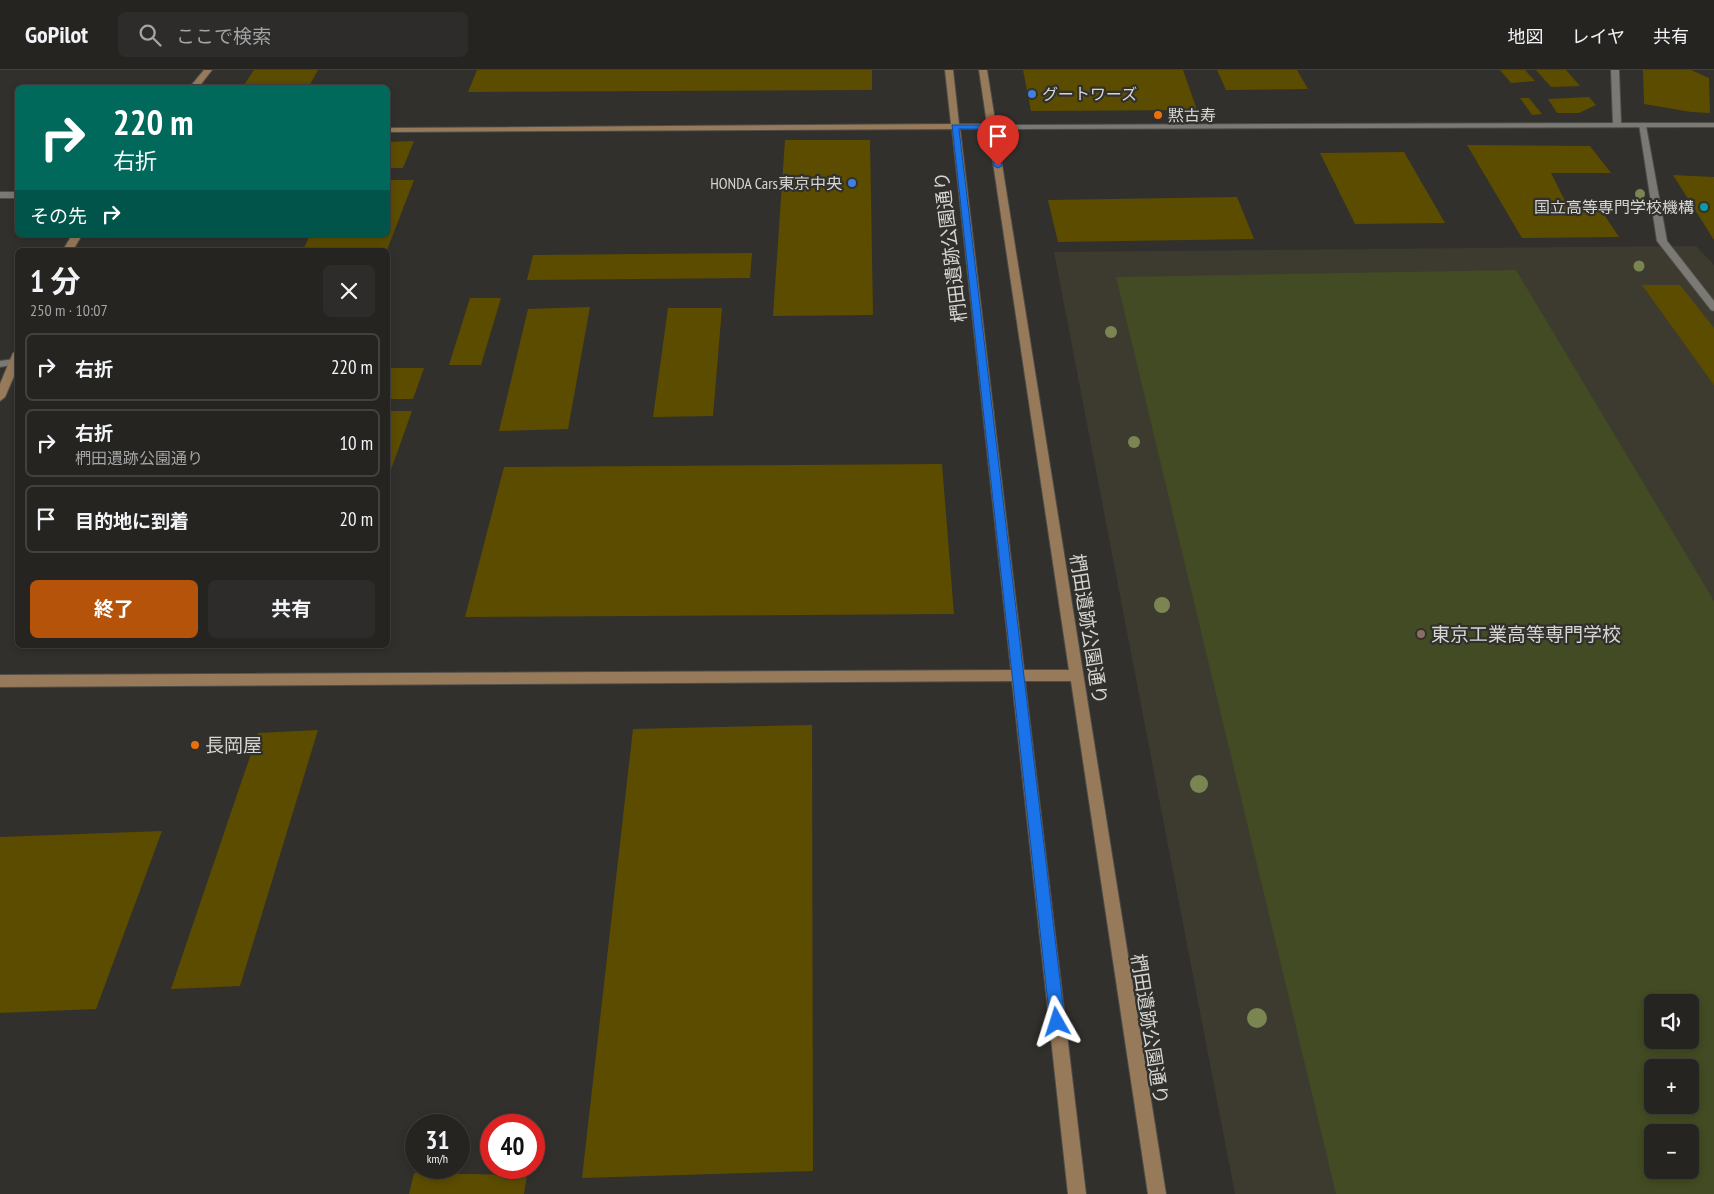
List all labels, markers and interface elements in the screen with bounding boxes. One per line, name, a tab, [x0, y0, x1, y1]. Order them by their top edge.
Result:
search box	[118, 12, 468, 57]
text: GoPilot	[25, 19, 88, 50]
icon: search	[136, 21, 164, 49]
text: ここで検索	[176, 24, 271, 48]
text: 地図	[1508, 25, 1544, 48]
text: レイヤ	[1572, 25, 1625, 48]
text: 共有	[1653, 25, 1689, 48]
place label: グートワーズ	[1042, 84, 1137, 104]
marker: グートワーズ	[1026, 88, 1038, 100]
text: 220 m	[113, 99, 194, 145]
icon: right	[30, 105, 95, 170]
place label: 黙古寿	[1168, 105, 1216, 125]
marker: 黙古寿	[1152, 109, 1164, 121]
pin	[977, 115, 1019, 166]
icon: arrive	[984, 122, 1012, 150]
text: 右折	[113, 147, 157, 175]
street label: 椚田遺跡公園通り	[929, 170, 971, 324]
place label: HONDA Cars東京中央	[710, 173, 842, 193]
marker: HONDA Cars東京中央	[846, 177, 858, 189]
place label: 国立高等専門学校機構	[1534, 197, 1694, 217]
icon: right	[97, 200, 125, 228]
marker: 国立高等専門学校機構	[1698, 201, 1710, 213]
text: その先	[30, 204, 87, 228]
text: 1 分	[30, 261, 81, 300]
button: close	[323, 265, 375, 317]
text: 250 m · 10:07	[30, 300, 108, 320]
icon: right	[32, 353, 60, 381]
text: 220 m	[331, 355, 373, 379]
text: 右折	[75, 357, 113, 381]
text: 右折	[75, 421, 113, 445]
icon: right	[32, 429, 60, 457]
text: 10 m	[340, 431, 373, 455]
text: 椚田遺跡公園通り	[75, 448, 203, 468]
icon: arrive	[32, 505, 60, 533]
text: 20 m	[340, 507, 373, 531]
text: 目的地に到着	[75, 509, 189, 533]
street label: 椚田遺跡公園通り	[1065, 552, 1113, 706]
button: 終了	[30, 580, 198, 638]
button: 共有	[208, 580, 375, 638]
place label: 東京工業高等専門学校	[1431, 622, 1621, 646]
marker: 東京工業高等専門学校	[1415, 628, 1427, 640]
place label: 長岡屋	[205, 733, 262, 757]
marker: 長岡屋	[189, 739, 201, 751]
street label: 椚田遺跡公園通り	[1126, 952, 1174, 1106]
map controls	[1644, 994, 1699, 1179]
button: sound	[1644, 994, 1699, 1049]
position arrow	[1030, 995, 1082, 1047]
button: +	[1644, 1059, 1699, 1114]
speed limit sign: 40	[480, 1114, 545, 1179]
text: 31	[426, 1124, 449, 1156]
button: −	[1644, 1124, 1699, 1179]
text: km/h	[427, 1151, 448, 1166]

